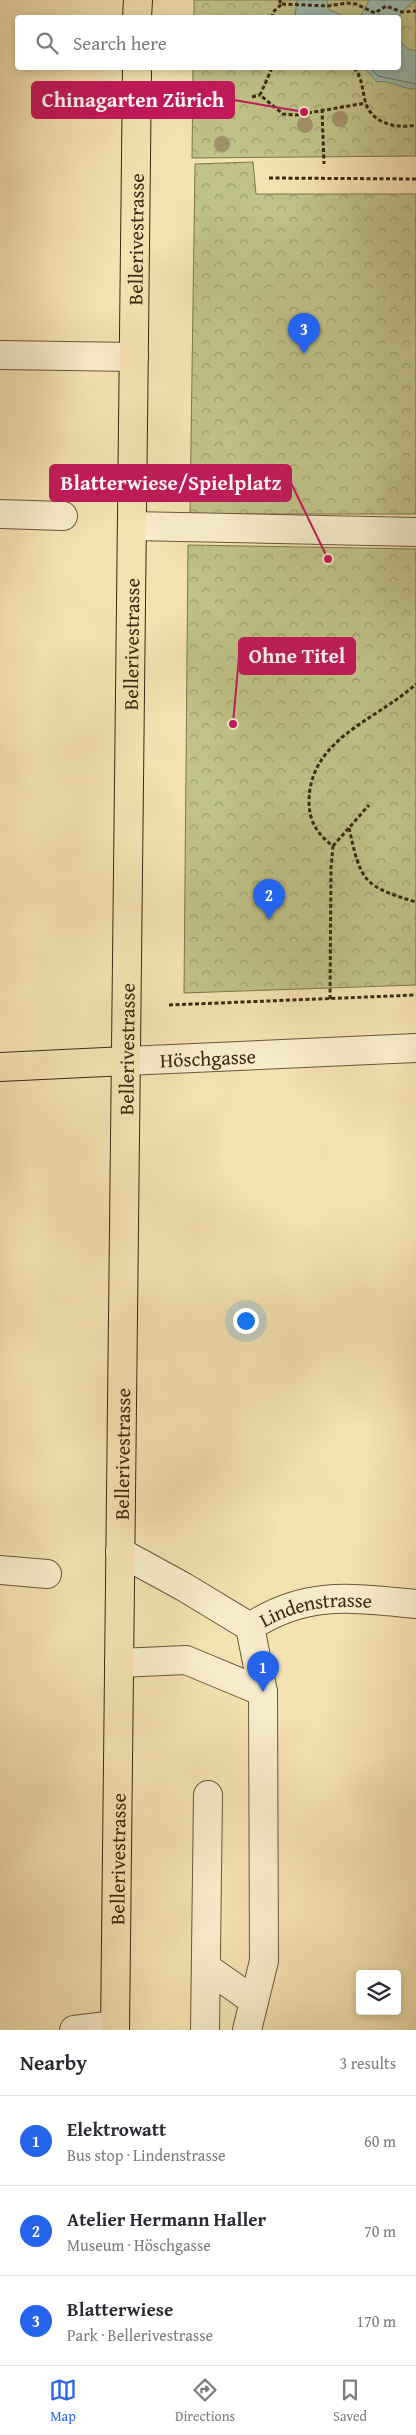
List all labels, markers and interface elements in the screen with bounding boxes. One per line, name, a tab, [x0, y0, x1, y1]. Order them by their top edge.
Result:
search box	[15, 15, 401, 70]
icon: search	[33, 29, 61, 57]
text: Search here	[73, 29, 167, 57]
callout: Chinagarten Zürich	[32, 82, 234, 118]
text: Chinagarten Zürich	[42, 84, 225, 115]
street label: Bellerivestrasse	[120, 173, 150, 305]
pin: 3	[288, 313, 320, 354]
callout: Blatterwiese/Spielplatz	[50, 465, 291, 501]
text: Blatterwiese/Spielplatz	[61, 467, 281, 498]
street label: Bellerivestrasse	[115, 578, 146, 710]
callout: Ohne Titel	[239, 638, 355, 674]
text: Ohne Titel	[249, 640, 346, 671]
pin: 2	[253, 879, 285, 920]
street label: Bellerivestrasse	[111, 983, 141, 1115]
street label: Höschgasse	[159, 1041, 257, 1074]
your location	[233, 1308, 259, 1334]
street label: Bellerivestrasse	[106, 1388, 137, 1520]
street label: Lindenstrasse	[254, 1584, 373, 1633]
pin: 1	[247, 1651, 279, 1692]
street label: Bellerivestrasse	[102, 1793, 132, 1925]
map controls	[356, 1970, 401, 2015]
button: layers	[356, 1970, 401, 2015]
text: Nearby	[20, 2047, 87, 2078]
text: 3 results	[339, 2051, 396, 2075]
text: Elektrowatt	[67, 2115, 166, 2143]
text: 1	[32, 2129, 40, 2153]
text: 60 m	[364, 2129, 396, 2153]
text: Bus stop · Lindenstrasse	[67, 2143, 226, 2167]
text: Atelier Hermann Haller	[67, 2205, 266, 2233]
text: 2	[32, 2219, 40, 2243]
text: 70 m	[364, 2219, 396, 2243]
text: Museum · Höschgasse	[67, 2233, 211, 2257]
text: Blatterwiese	[67, 2295, 173, 2323]
text: 3	[32, 2309, 40, 2333]
text: 170 m	[356, 2309, 396, 2333]
text: Park · Bellerivestrasse	[67, 2323, 213, 2347]
tab: Map	[49, 2376, 77, 2426]
tab: Directions	[175, 2376, 235, 2426]
tab: Saved	[333, 2376, 367, 2426]

